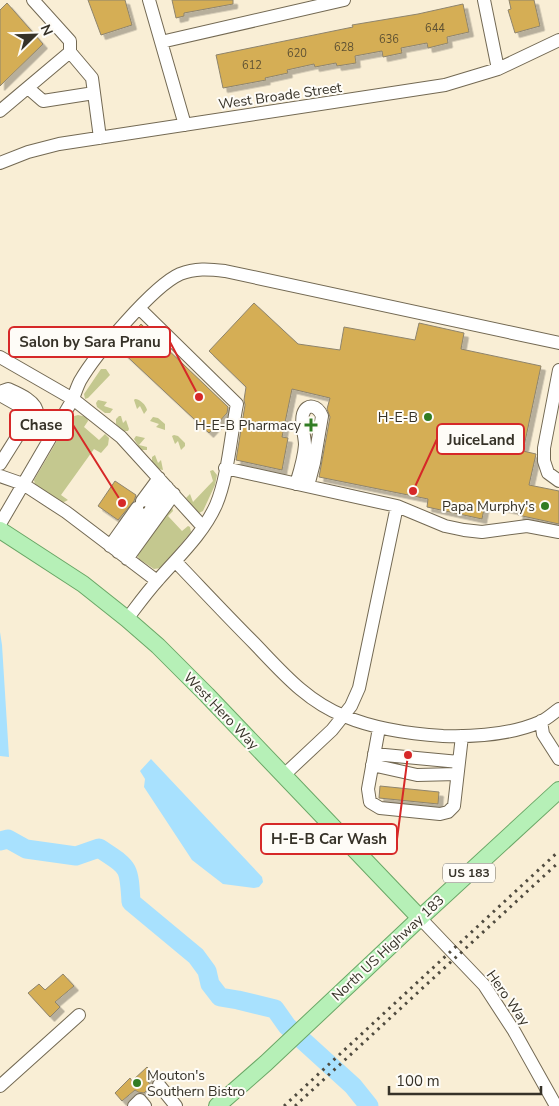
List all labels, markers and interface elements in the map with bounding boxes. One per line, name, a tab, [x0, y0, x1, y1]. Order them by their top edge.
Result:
north arrow	[10, 10, 60, 60]
house number: 644	[425, 21, 445, 36]
text: N	[36, 22, 57, 39]
house number: 636	[379, 32, 399, 47]
house number: 628	[334, 40, 354, 55]
house number: 620	[287, 46, 307, 61]
house number: 612	[242, 58, 262, 73]
street label: West Broade Street	[217, 78, 343, 114]
callout: Salon by Sara Pranu	[9, 327, 170, 357]
text: Salon by Sara Pranu	[19, 332, 161, 352]
place label: H-E-B	[378, 408, 418, 427]
callout: Chase	[10, 410, 73, 440]
marker: H-E-B	[422, 411, 434, 423]
text: Chase	[20, 415, 62, 435]
place label: H-E-B Pharmacy	[195, 416, 302, 435]
marker: H-E-B Pharmacy	[305, 419, 317, 431]
callout: JuiceLand	[437, 424, 524, 454]
text: JuiceLand	[446, 430, 515, 450]
place label: Papa Murphy's	[442, 497, 535, 516]
marker: Papa Murphy's	[539, 500, 551, 512]
street label: West Hero Way	[179, 668, 263, 754]
callout: H-E-B Car Wash	[261, 824, 397, 854]
text: H-E-B Car Wash	[271, 829, 387, 849]
road number: US 183	[443, 864, 495, 882]
street label: North US Highway 183	[328, 891, 448, 1005]
street label: Hero Way	[482, 967, 534, 1030]
scale bar	[389, 1064, 542, 1096]
place label: Mouton's Southern Bistro	[147, 1066, 245, 1101]
text: 100 m	[396, 1071, 440, 1091]
marker: Mouton's Southern Bistro	[131, 1077, 143, 1089]

